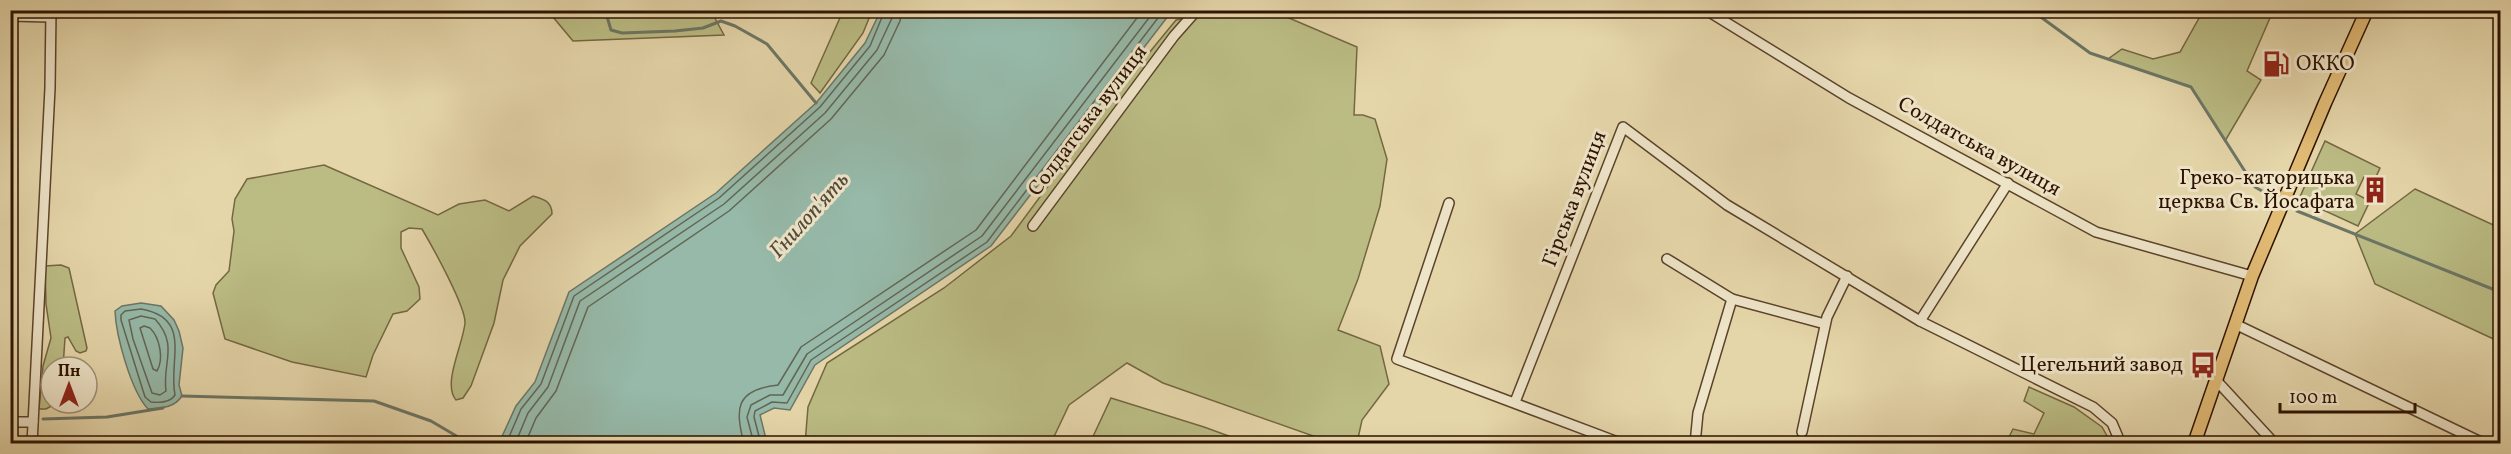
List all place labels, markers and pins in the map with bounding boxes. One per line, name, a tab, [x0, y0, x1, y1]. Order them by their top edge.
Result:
fuel station icon: ОККО	[2261, 49, 2291, 79]
place label: ОККО	[2296, 50, 2355, 79]
place label: Греко-каторицька церква Св. Йосафата	[2158, 164, 2355, 217]
building icon: Греко-каторицька церква Св. Йосафата	[2360, 175, 2390, 205]
bus stop icon: Цегельний завод	[2188, 350, 2218, 380]
place label: Цегельний завод	[2020, 351, 2183, 380]

